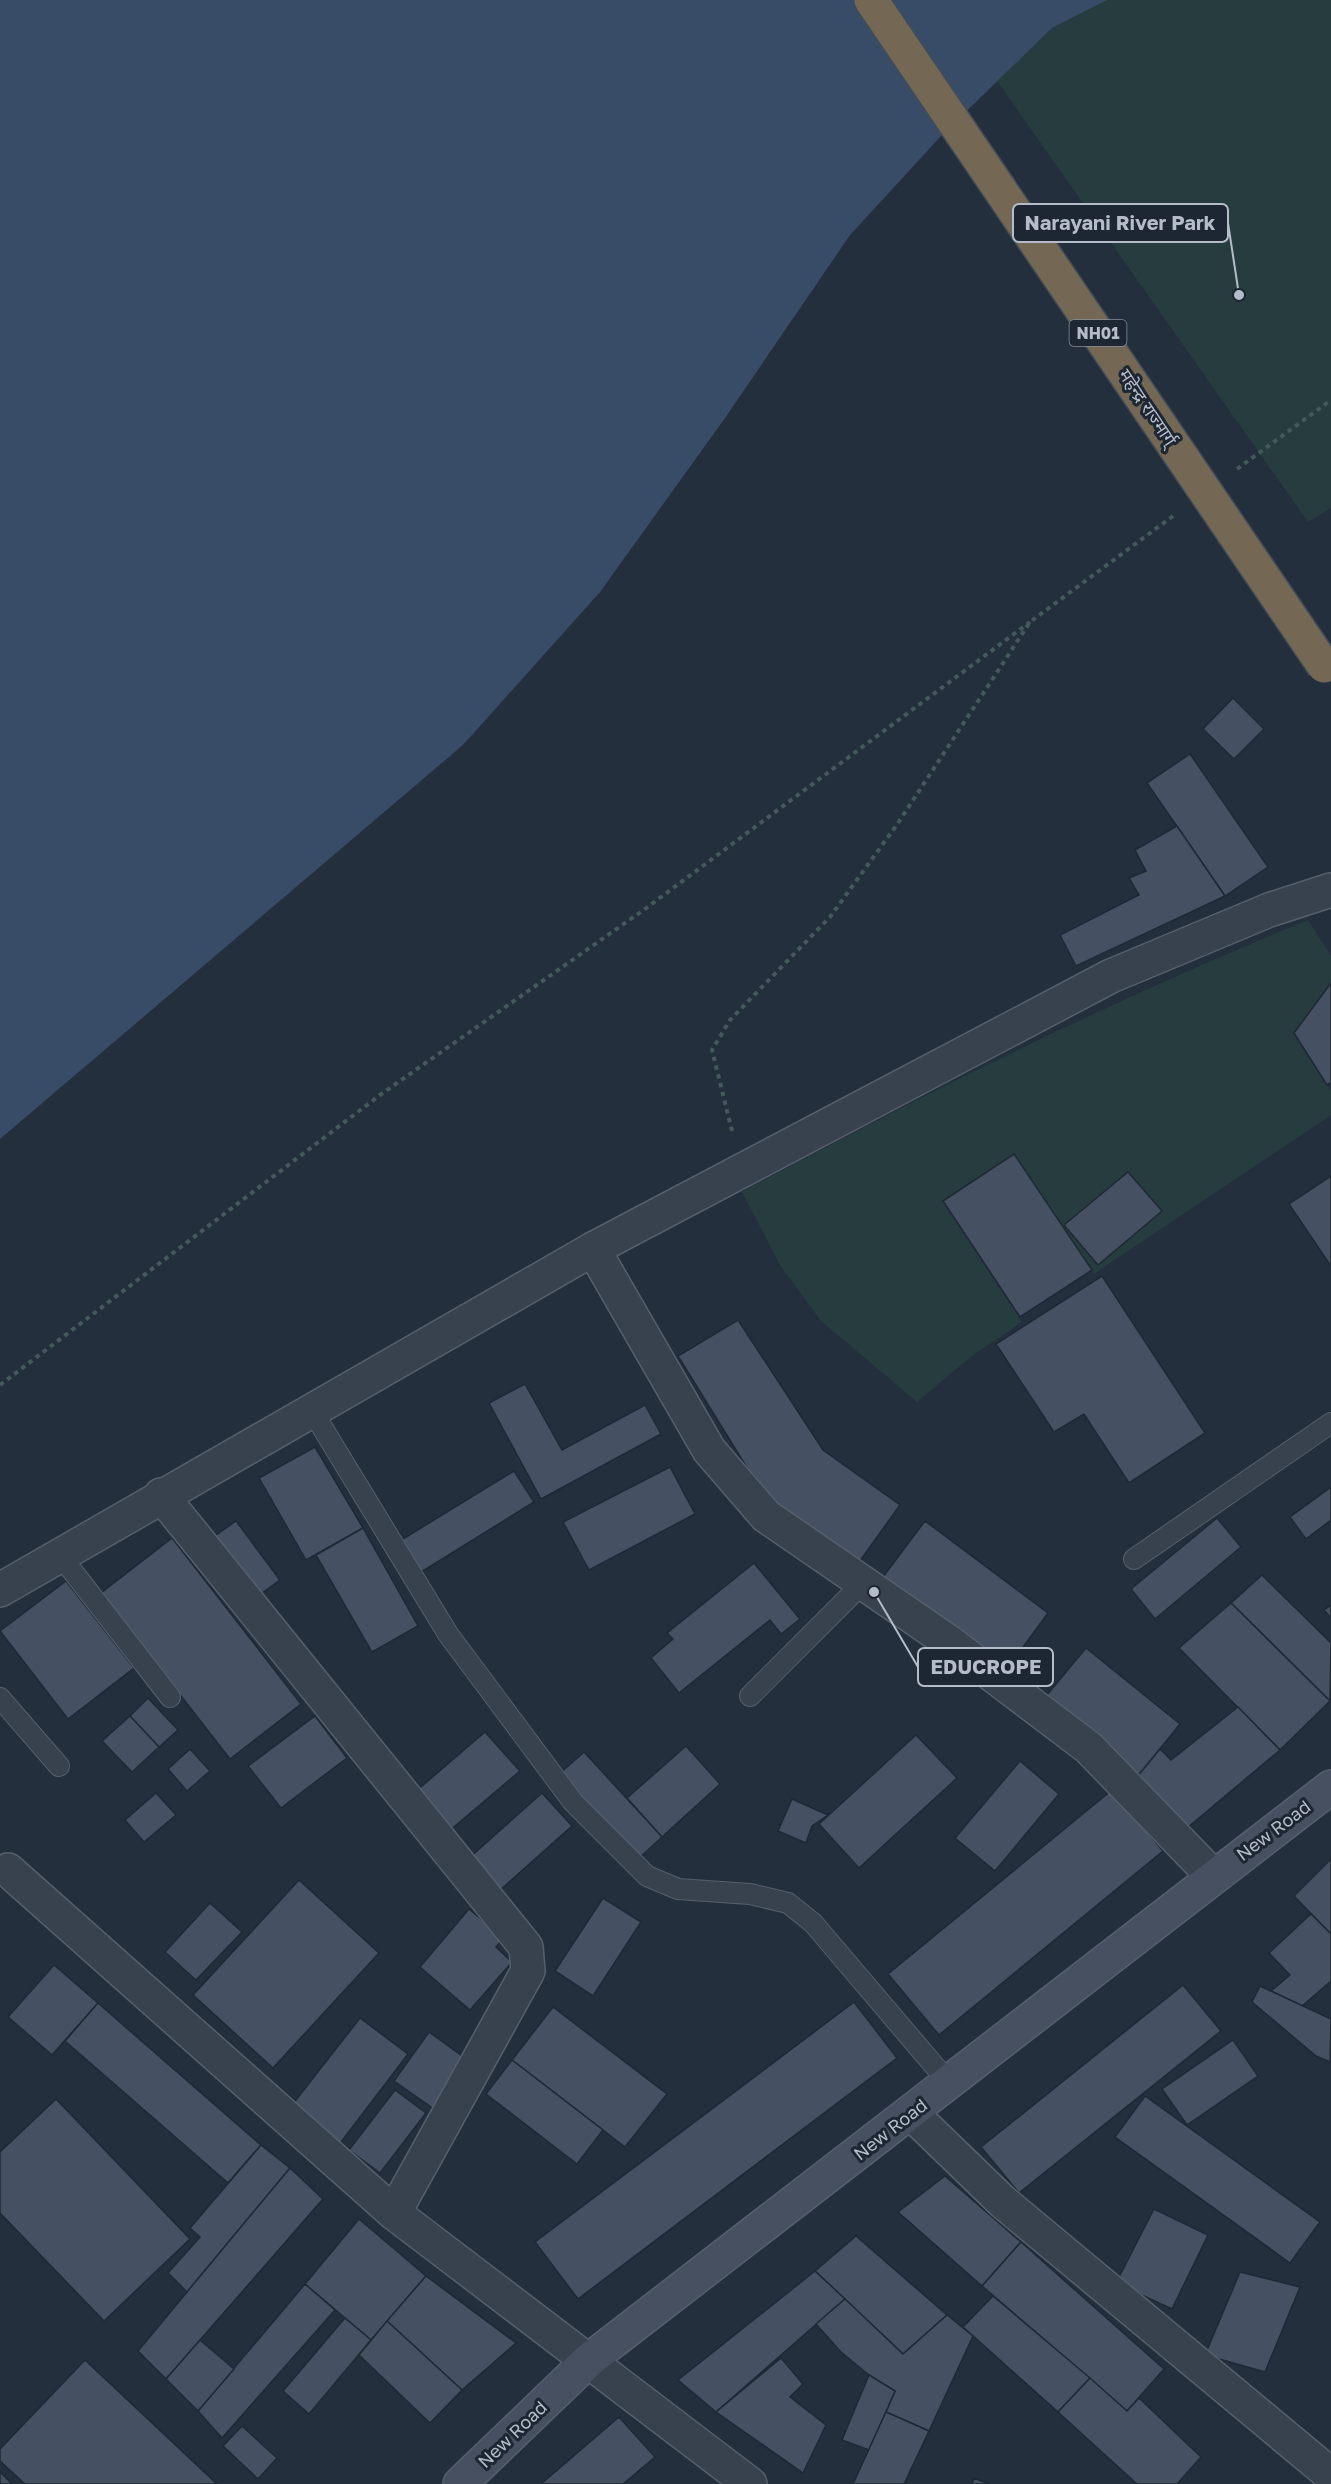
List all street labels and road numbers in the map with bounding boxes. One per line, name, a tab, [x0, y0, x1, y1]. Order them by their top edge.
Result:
road number: NH01	[1070, 320, 1126, 346]
street label: महेन्द्र राज्मार्ग्	[1113, 364, 1183, 453]
street label: New Road	[1232, 1795, 1314, 1865]
street label: New Road	[849, 2094, 931, 2164]
street label: New Road	[473, 2396, 551, 2472]

